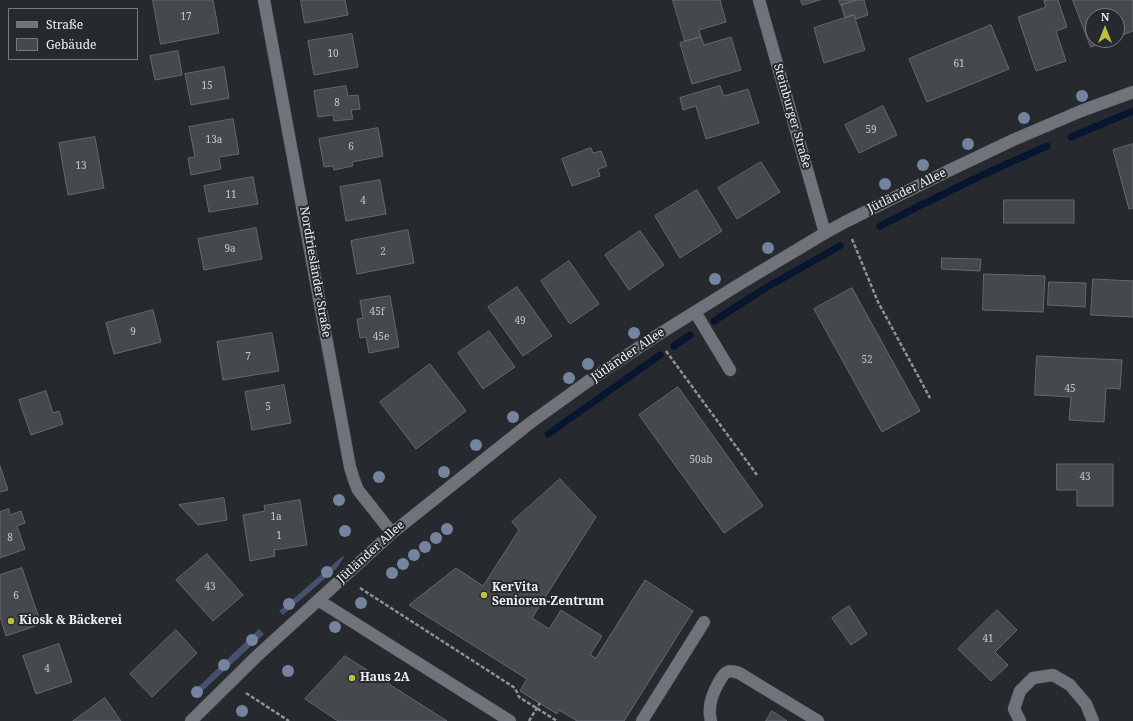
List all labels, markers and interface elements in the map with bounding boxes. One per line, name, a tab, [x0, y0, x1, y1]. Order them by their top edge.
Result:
legend	[8, 8, 138, 60]
north arrow	[1085, 8, 1125, 48]
text: N	[1101, 9, 1109, 24]
house number: 17	[180, 11, 192, 23]
text: Straße	[46, 16, 83, 33]
text: Gebäude	[46, 36, 97, 53]
house number: 10	[327, 48, 339, 60]
house number: 61	[953, 58, 965, 70]
street label: Steinburger Straße	[770, 62, 814, 170]
house number: 15	[201, 80, 213, 92]
house number: 8	[334, 97, 340, 109]
house number: 59	[865, 124, 877, 136]
house number: 13a	[206, 134, 222, 146]
house number: 6	[348, 141, 354, 153]
house number: 13	[75, 160, 87, 172]
street label: Jütländer Allee	[865, 166, 949, 216]
house number: 11	[225, 189, 237, 201]
house number: 4	[360, 195, 366, 207]
street label: Nordfriesländer Straße	[296, 205, 334, 339]
house number: 9a	[224, 243, 236, 255]
house number: 2	[380, 246, 386, 258]
house number: 45f	[370, 306, 384, 318]
house number: 49	[514, 315, 526, 327]
street label: Jütländer Allee	[588, 325, 668, 385]
house number: 9	[130, 326, 136, 338]
house number: 45e	[373, 331, 389, 343]
house number: 7	[245, 351, 251, 363]
house number: 52	[861, 354, 873, 366]
house number: 45	[1064, 383, 1076, 395]
house number: 5	[265, 401, 271, 413]
house number: 50ab	[690, 454, 712, 466]
house number: 43	[1079, 471, 1091, 483]
house number: 1a	[270, 511, 282, 523]
street label: Jütländer Allee	[334, 518, 408, 586]
house number: 1	[276, 530, 282, 542]
house number: 8	[7, 532, 13, 544]
house number: 43	[204, 581, 216, 593]
place label: KerVita Senioren-Zentrum	[492, 581, 604, 609]
house number: 6	[13, 590, 19, 602]
marker: KerVita Senioren-Zentrum	[479, 590, 489, 600]
place label: Kiosk & Bäckerei	[19, 614, 122, 628]
marker: Kiosk & Bäckerei	[6, 616, 16, 626]
house number: 41	[982, 633, 994, 645]
house number: 4	[44, 663, 50, 675]
place label: Haus 2A	[360, 671, 410, 685]
marker: Haus 2A	[347, 673, 357, 683]

